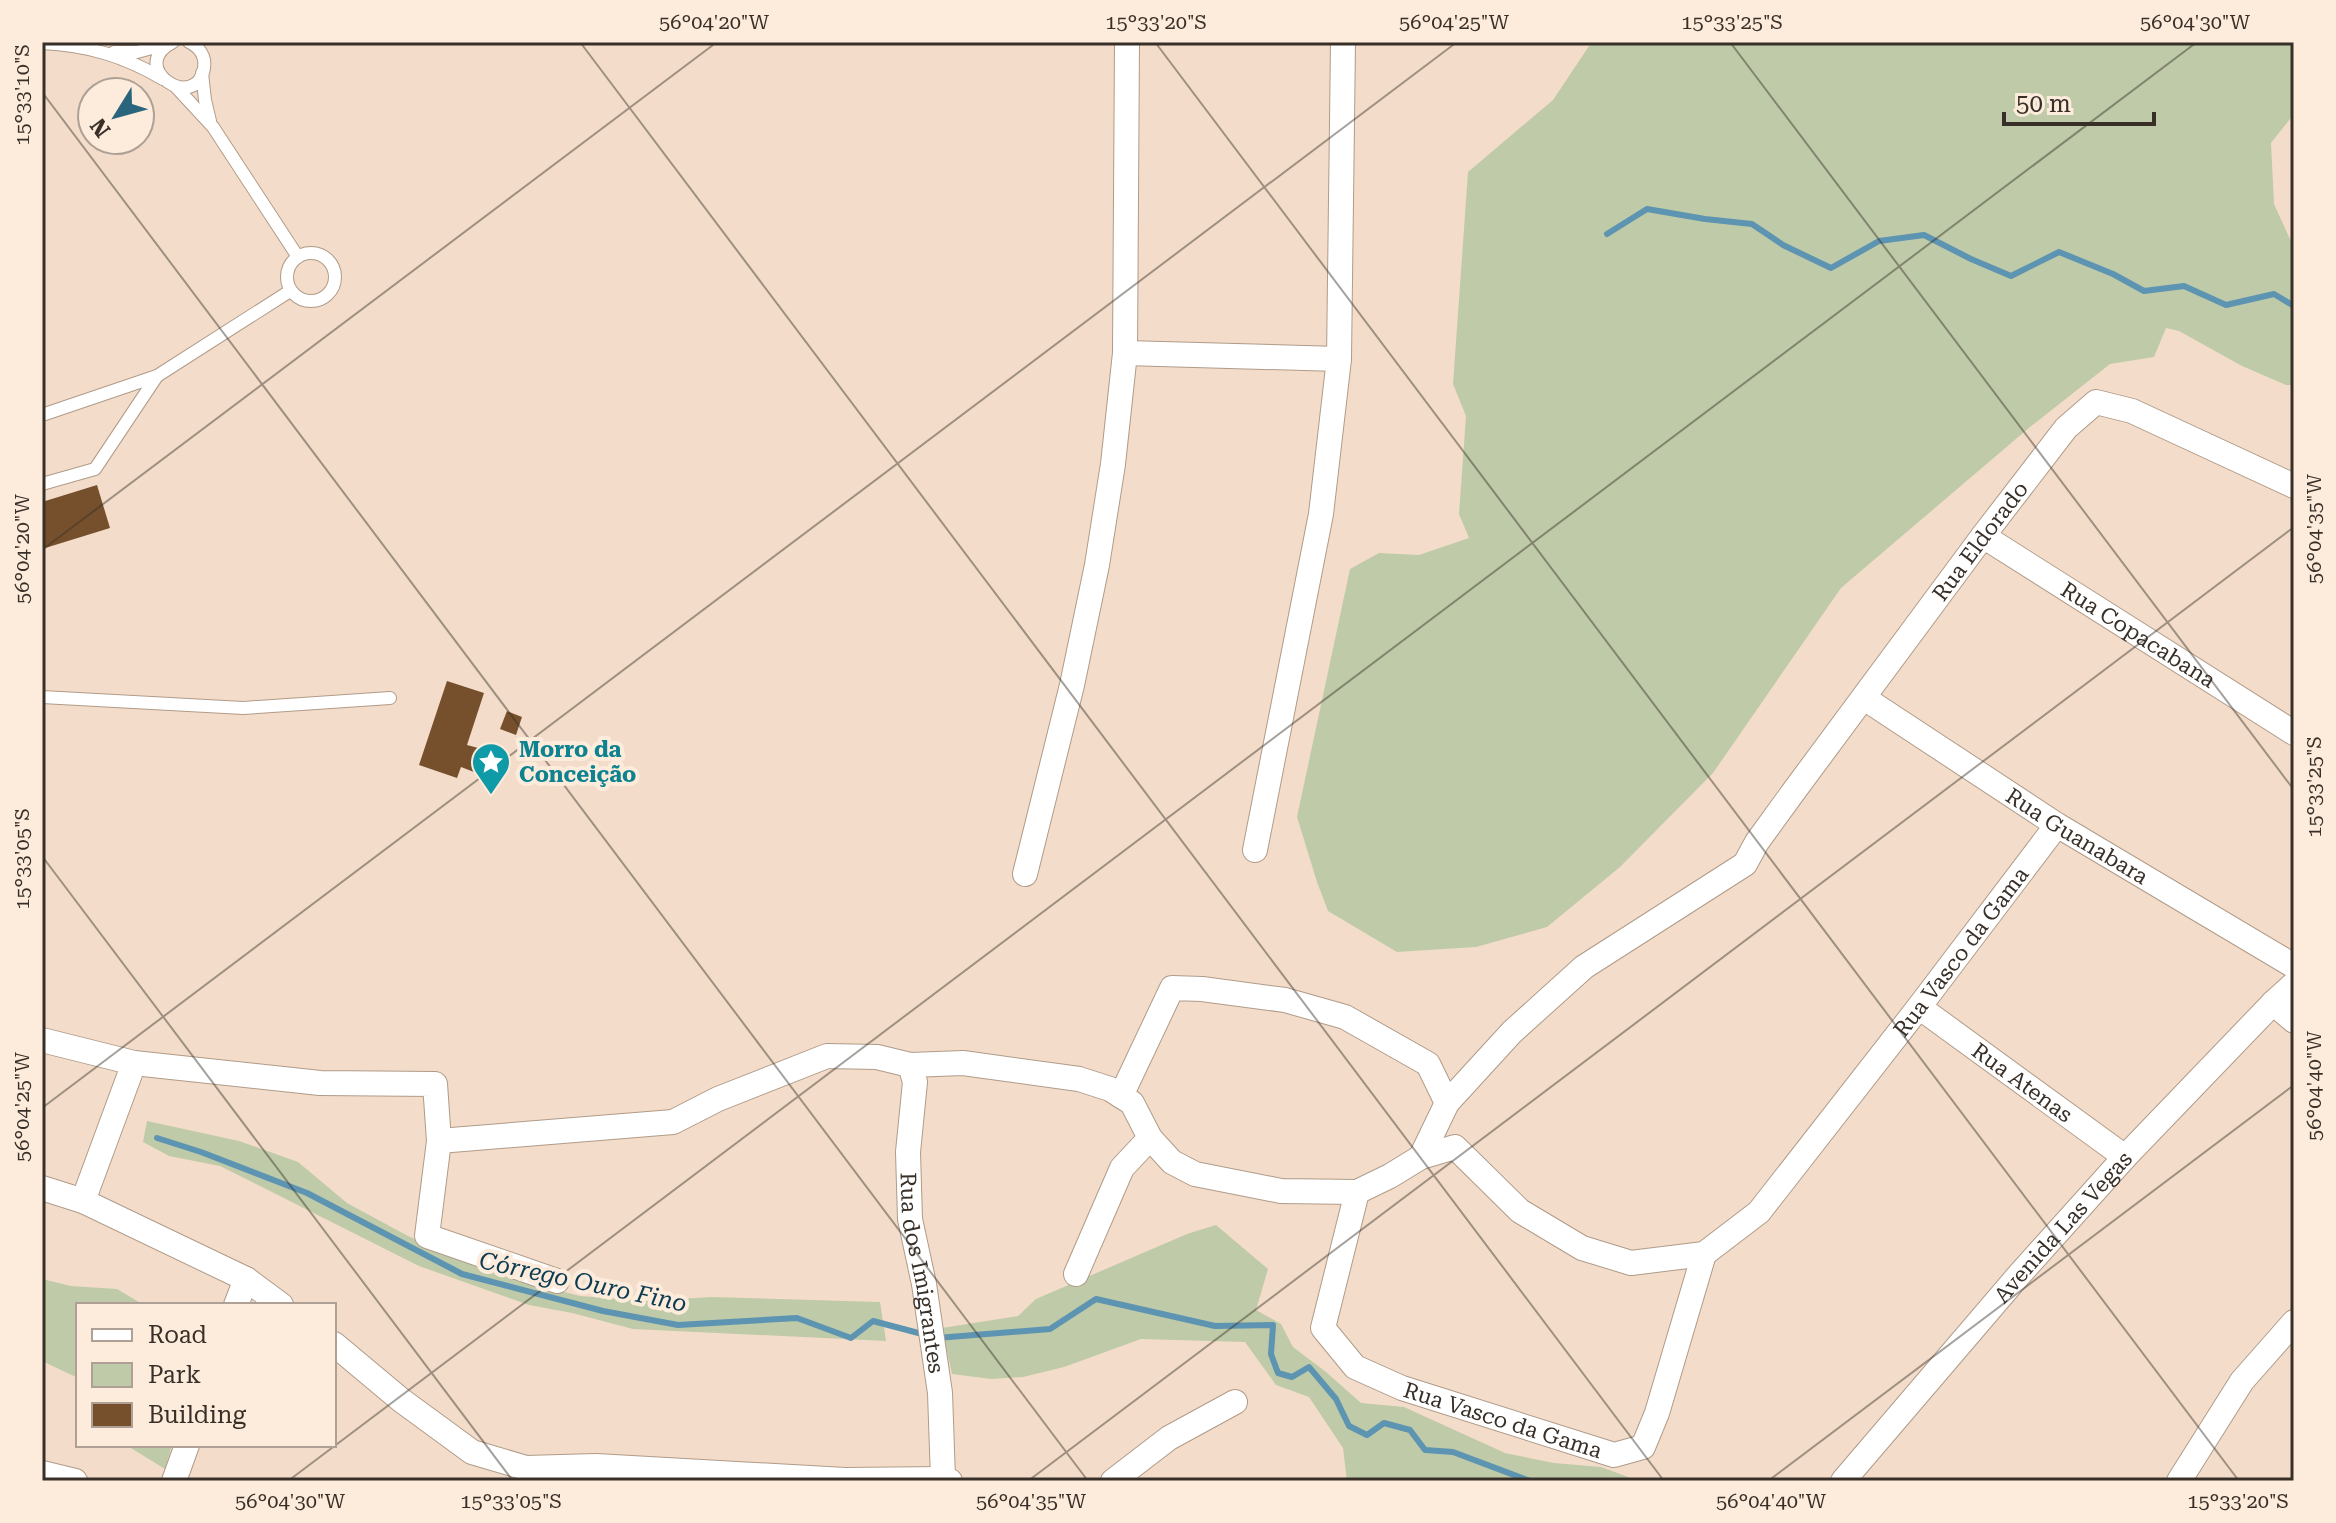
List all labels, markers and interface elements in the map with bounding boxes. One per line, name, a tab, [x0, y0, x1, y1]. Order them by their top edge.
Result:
text: 56°04'20"W	[659, 10, 770, 34]
text: 15°33'20"S	[1105, 10, 1207, 34]
text: 56°04'25"W	[1399, 10, 1510, 34]
text: 15°33'25"S	[1681, 10, 1783, 34]
text: 56°04'30"W	[2140, 10, 2251, 34]
text: 15°33'10"S	[10, 44, 34, 146]
north arrow	[76, 76, 156, 156]
scale bar	[2004, 76, 2154, 126]
text: 50 m	[2016, 90, 2071, 118]
text: N	[85, 113, 116, 142]
text: 56°04'35"W	[2302, 473, 2326, 584]
street label: Rua Eldorado	[1927, 476, 2033, 606]
text: 56°04'20"W	[10, 493, 34, 604]
street label: Rua Copacabana	[2057, 576, 2220, 693]
text: 15°33'25"S	[2302, 736, 2326, 838]
place label: Morro da Conceição	[519, 737, 636, 787]
place icon: Morro da Conceição	[470, 741, 512, 796]
street label: Rua Guanabara	[2002, 783, 2153, 889]
text: 15°33'05"S	[10, 808, 34, 910]
street label: Rua Vasco da Gama	[1888, 862, 2033, 1042]
text: 56°04'40"W	[2302, 1030, 2326, 1141]
street label: Rua Atenas	[1967, 1038, 2078, 1127]
text: 56°04'25"W	[10, 1051, 34, 1162]
street label: Avenida Las Vegas	[1989, 1146, 2137, 1308]
street label: Rua dos Imigrantes	[896, 1172, 949, 1375]
water label: Córrego Ouro Fino	[477, 1246, 689, 1318]
legend	[76, 1303, 336, 1447]
text: Road	[148, 1321, 207, 1349]
text: Park	[148, 1361, 201, 1389]
street label: Rua Vasco da Gama	[1401, 1377, 1605, 1463]
text: Building	[148, 1401, 246, 1429]
text: 56°04'30"W	[235, 1489, 346, 1513]
text: 15°33'05"S	[460, 1489, 562, 1513]
text: 56°04'35"W	[976, 1489, 1087, 1513]
text: 56°04'40"W	[1716, 1489, 1827, 1513]
text: 15°33'20"S	[2187, 1489, 2289, 1513]

